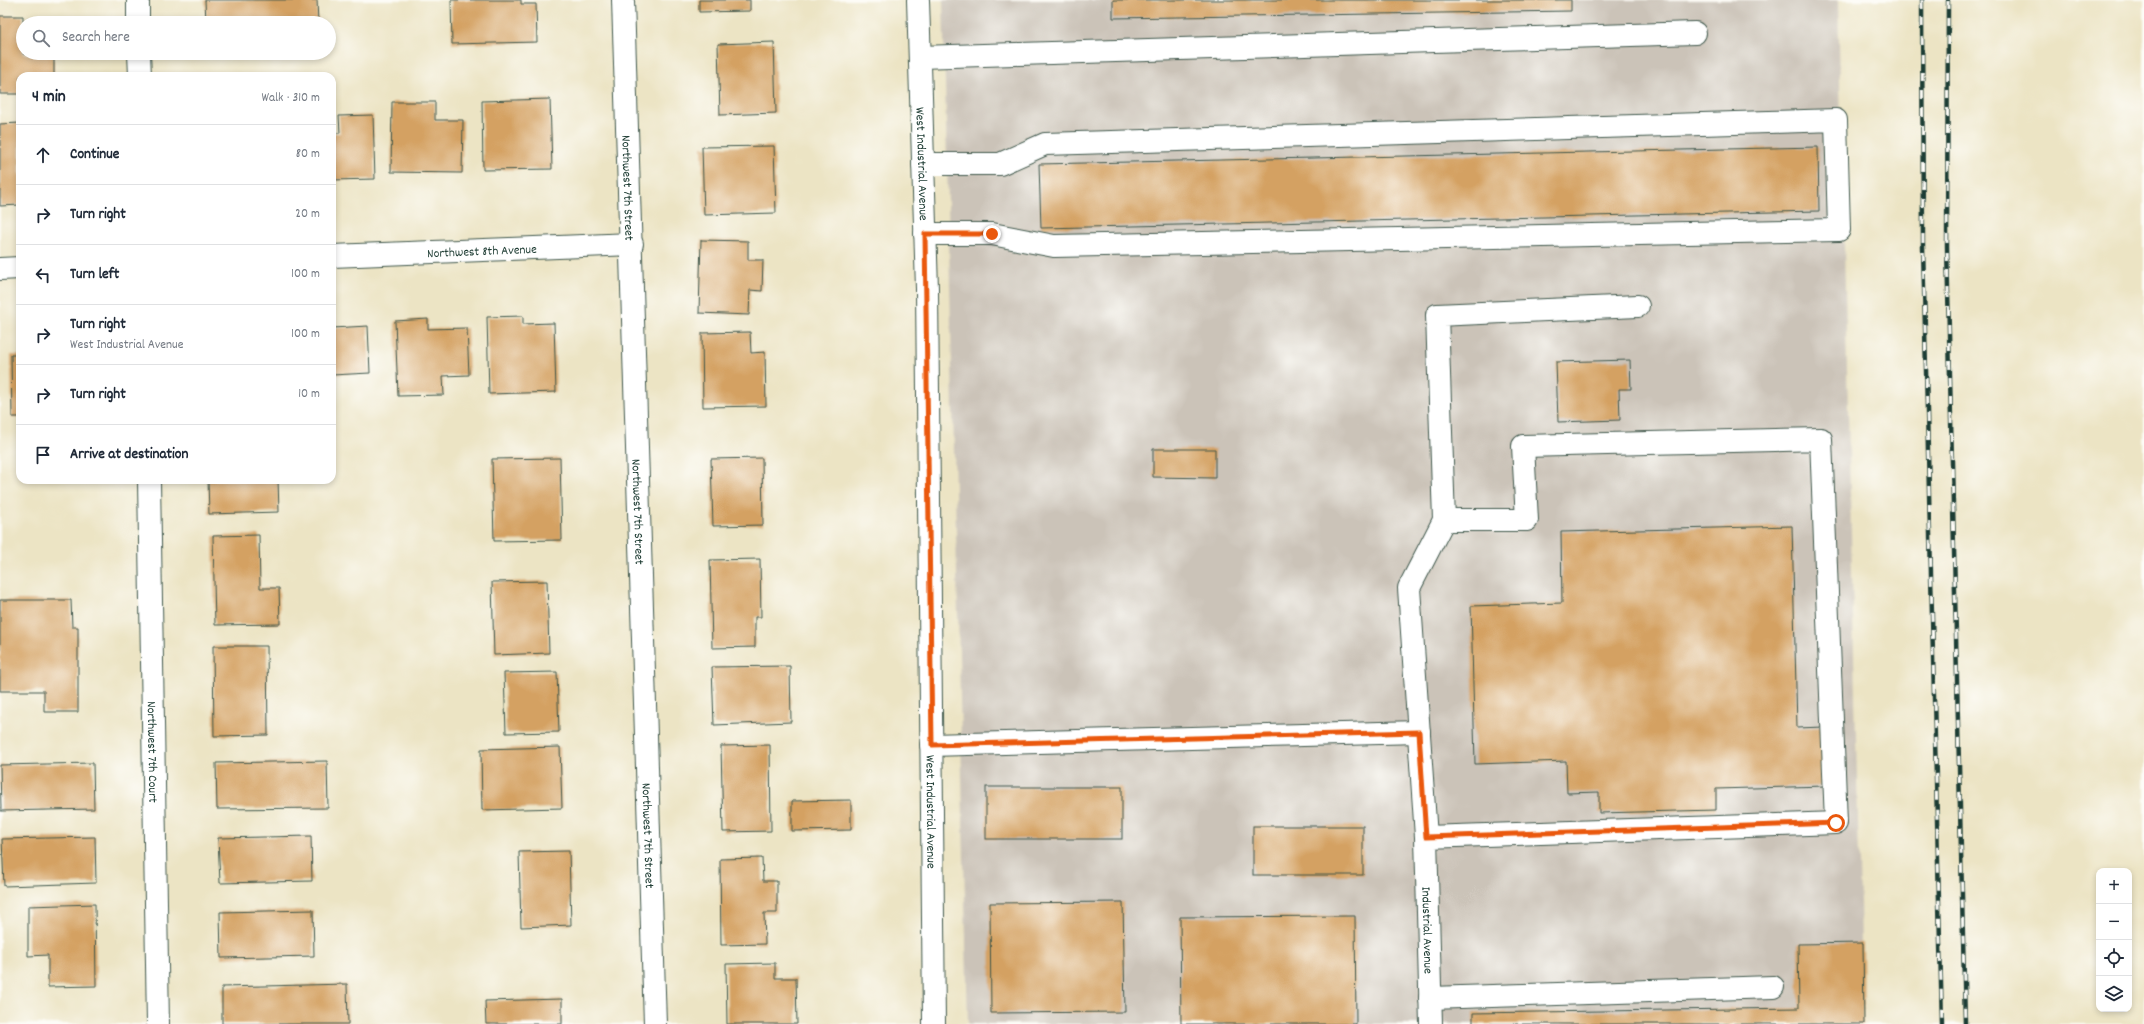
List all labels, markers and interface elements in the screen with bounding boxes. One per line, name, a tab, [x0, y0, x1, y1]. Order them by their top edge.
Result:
search box	[16, 16, 336, 60]
icon: search	[30, 27, 52, 49]
text: Search here	[62, 27, 130, 49]
text: 4 min	[32, 86, 66, 110]
text: Walk · 310 m	[261, 89, 320, 108]
street label: West Industrial Avenue	[909, 107, 932, 221]
street label: Northwest 7th Street	[615, 135, 638, 241]
icon: ahead	[32, 144, 54, 166]
text: Continue	[70, 144, 119, 166]
text: 80 m	[296, 145, 320, 164]
icon: right	[32, 204, 54, 226]
text: Turn right	[70, 204, 126, 226]
text: 20 m	[295, 205, 320, 224]
route end	[983, 225, 1001, 243]
street label: Northwest 8th Avenue	[427, 241, 538, 264]
icon: left	[32, 264, 54, 286]
text: Turn left	[70, 264, 119, 286]
text: 100 m	[291, 265, 320, 284]
text: Turn right	[70, 314, 126, 336]
icon: right	[32, 324, 54, 346]
text: 100 m	[291, 325, 320, 344]
text: West Industrial Avenue	[70, 336, 183, 355]
icon: right	[32, 384, 54, 406]
text: Turn right	[70, 384, 126, 406]
text: 10 m	[298, 385, 320, 404]
icon: arrive	[32, 444, 54, 466]
text: Arrive at destination	[70, 444, 188, 466]
street label: Northwest 7th Street	[625, 459, 648, 565]
street label: Northwest 7th Court	[141, 701, 161, 803]
street label: West Industrial Avenue	[919, 755, 940, 869]
street label: Northwest 7th Street	[635, 783, 658, 889]
route start	[1827, 814, 1845, 832]
map controls	[2096, 868, 2132, 1012]
button: +	[2096, 868, 2132, 904]
street label: Industrial Avenue	[1415, 886, 1437, 974]
button: −	[2096, 904, 2132, 940]
button: locate	[2096, 940, 2132, 976]
button: layers	[2096, 976, 2132, 1012]

